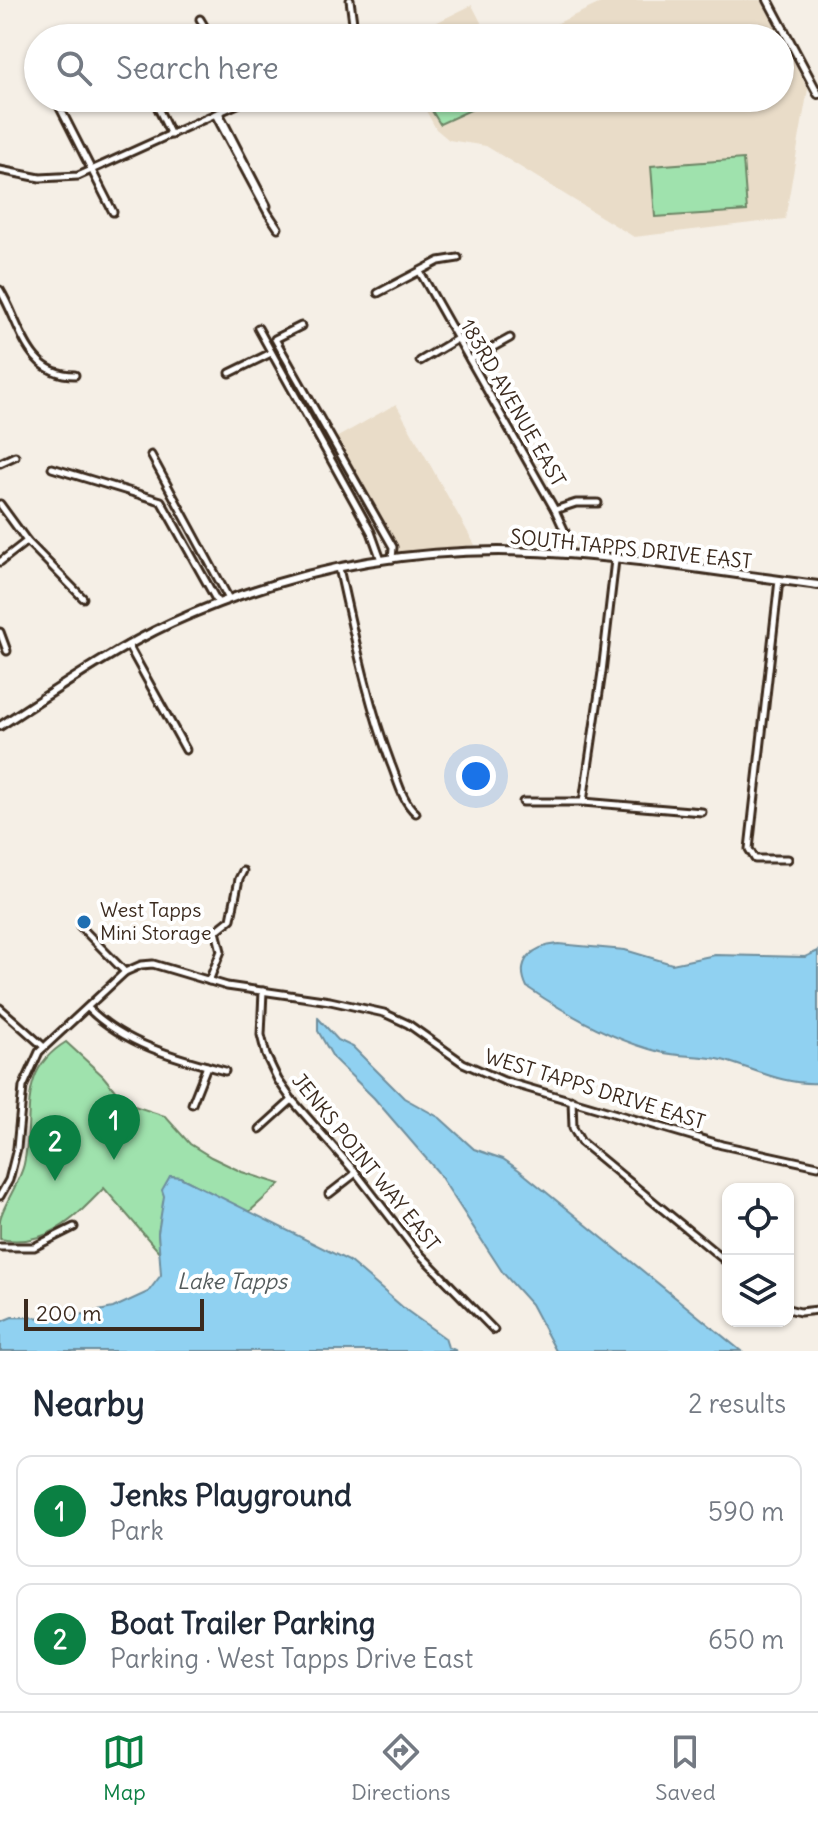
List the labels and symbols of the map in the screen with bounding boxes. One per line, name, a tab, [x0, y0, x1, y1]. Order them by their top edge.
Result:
street label: 183RD AVENUE EAST	[455, 315, 572, 491]
street label: SOUTH TAPPS DRIVE EAST	[509, 523, 753, 574]
your location	[456, 756, 496, 796]
place label: West Tapps Mini Storage	[100, 897, 211, 945]
marker: West Tapps Mini Storage	[75, 913, 93, 931]
street label: WEST TAPPS DRIVE EAST	[482, 1043, 708, 1134]
street label: JENKS POINT WAY EAST	[287, 1068, 446, 1255]
pin: 1	[88, 1094, 140, 1160]
pin: 2	[29, 1115, 81, 1181]
water label: Lake Tapps	[177, 1267, 289, 1295]
scale bar	[24, 1295, 204, 1331]

